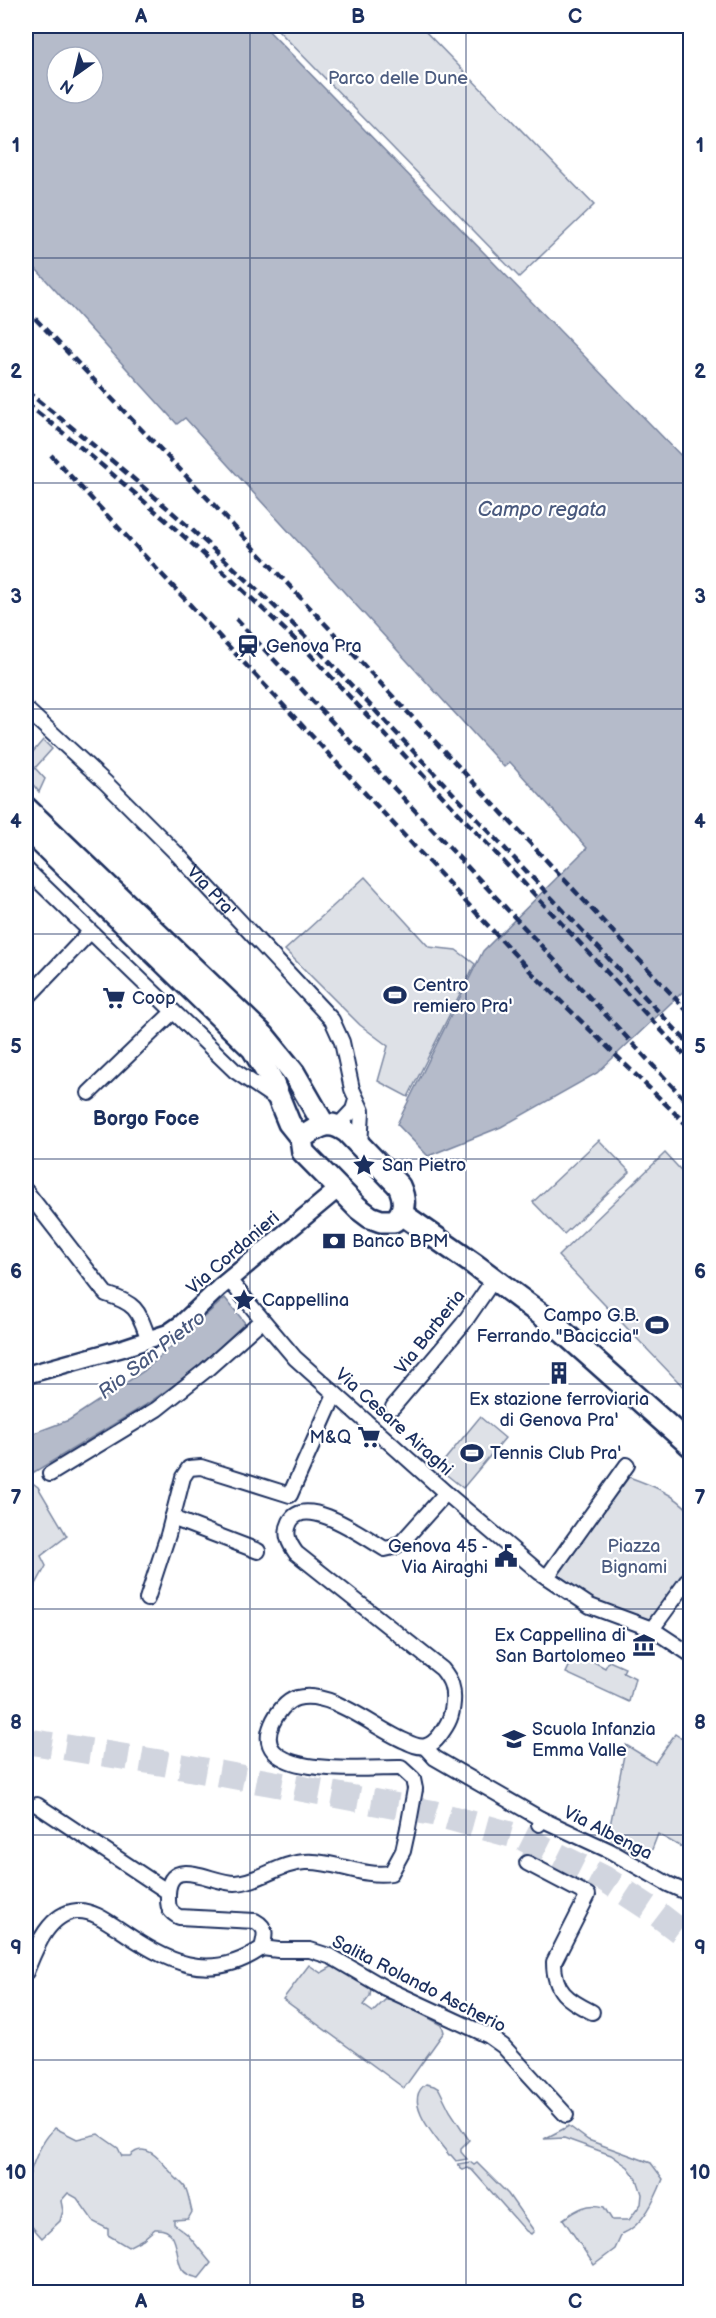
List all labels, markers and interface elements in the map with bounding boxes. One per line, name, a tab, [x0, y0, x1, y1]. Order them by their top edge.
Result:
text: A	[134, 5, 148, 29]
text: B	[351, 5, 365, 29]
text: C	[568, 5, 582, 29]
north arrow	[45, 45, 105, 105]
park label: Parco delle Dune	[328, 68, 468, 89]
text: N	[57, 75, 78, 97]
text: 1	[12, 134, 20, 158]
text: 1	[696, 134, 704, 158]
text: 2	[10, 360, 22, 384]
text: 2	[694, 360, 706, 384]
water label: Campo regata	[477, 498, 607, 522]
text: 3	[10, 585, 22, 609]
text: 3	[694, 585, 706, 609]
station icon: Genova Pra	[235, 633, 261, 659]
place label: Genova Pra	[266, 636, 362, 657]
text: 4	[10, 810, 22, 834]
text: 4	[694, 810, 706, 834]
street label: Via Pra'	[183, 861, 240, 921]
place label: Centro remiero Pra'	[413, 975, 513, 1017]
sports icon: Centro remiero Pra'	[382, 982, 408, 1008]
supermarket icon: Coop	[101, 985, 127, 1011]
place label: Coop	[132, 988, 176, 1009]
text: 5	[10, 1035, 22, 1059]
text: 5	[694, 1035, 706, 1059]
district label: Borgo Foce	[93, 1107, 199, 1131]
place icon: San Pietro	[351, 1152, 377, 1178]
place label: San Pietro	[382, 1155, 466, 1176]
street label: Via Cordanieri	[182, 1207, 284, 1299]
bank icon: Banco BPM	[321, 1228, 347, 1254]
place label: Banco BPM	[352, 1231, 449, 1252]
text: 6	[10, 1260, 22, 1284]
text: 6	[694, 1260, 706, 1284]
street label: Via Barberia	[391, 1286, 469, 1378]
place icon: Cappellina	[231, 1287, 257, 1313]
place label: Cappellina	[262, 1290, 349, 1311]
place label: Campo G.B. Ferrando "Baciccia"	[476, 1305, 639, 1347]
water label: Rio San Pietro	[93, 1306, 211, 1404]
sports icon: Campo G.B. Ferrando "Baciccia"	[644, 1312, 670, 1338]
building icon: Ex stazione ferroviaria di Genova Pra'	[546, 1360, 572, 1386]
street label: Via Cesare Airaghi	[331, 1364, 457, 1480]
place label: Ex stazione ferroviaria di Genova Pra'	[469, 1389, 649, 1431]
supermarket icon: M&Q	[356, 1424, 382, 1450]
place label: M&Q	[310, 1427, 351, 1448]
sports icon: Tennis Club Pra'	[459, 1440, 485, 1466]
place label: Tennis Club Pra'	[490, 1443, 621, 1464]
text: 7	[10, 1486, 22, 1510]
text: 7	[694, 1486, 706, 1510]
place label: Genova 45 - Via Airaghi	[388, 1536, 488, 1578]
park label: Piazza Bignami	[601, 1536, 667, 1578]
public building icon: Genova 45 - Via Airaghi	[493, 1543, 519, 1569]
place label: Ex Cappellina di San Bartolomeo	[494, 1625, 626, 1667]
museum icon: Ex Cappellina di San Bartolomeo	[631, 1632, 657, 1658]
text: 8	[10, 1711, 22, 1735]
text: 8	[694, 1711, 706, 1735]
place label: Scuola Infanzia Emma Valle	[532, 1719, 656, 1761]
school or university icon: Scuola Infanzia Emma Valle	[501, 1726, 527, 1752]
street label: Via Albenga	[560, 1802, 656, 1864]
street label: Salita Rolando Ascherio	[329, 1931, 509, 2037]
text: 9	[10, 1936, 22, 1960]
text: 9	[694, 1936, 706, 1960]
text: 10	[6, 2161, 26, 2185]
text: 10	[690, 2161, 710, 2185]
text: A	[134, 2290, 148, 2314]
text: B	[351, 2290, 365, 2314]
text: C	[568, 2290, 582, 2314]

